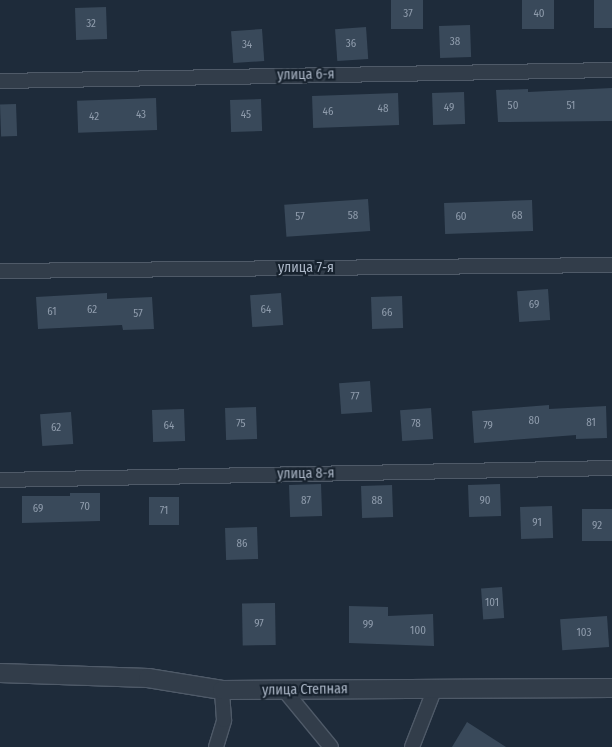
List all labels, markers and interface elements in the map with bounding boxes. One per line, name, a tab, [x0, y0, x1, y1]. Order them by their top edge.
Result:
house number: 37	[403, 7, 413, 21]
house number: 40	[533, 7, 545, 21]
house number: 32	[86, 17, 96, 31]
house number: 38	[450, 35, 460, 49]
house number: 36	[346, 37, 356, 51]
house number: 34	[242, 38, 252, 52]
street label: улица 6-я	[277, 66, 335, 84]
house number: 50	[508, 99, 518, 113]
house number: 51	[567, 99, 575, 113]
house number: 49	[444, 101, 454, 115]
house number: 48	[378, 102, 388, 116]
house number: 46	[323, 105, 333, 119]
house number: 43	[136, 108, 146, 122]
house number: 45	[241, 108, 251, 122]
house number: 42	[89, 110, 99, 124]
house number: 58	[348, 209, 358, 223]
house number: 68	[512, 209, 522, 223]
house number: 57	[295, 210, 305, 224]
house number: 60	[455, 210, 467, 224]
street label: улица 7-я	[278, 260, 334, 276]
house number: 69	[529, 298, 539, 312]
house number: 62	[87, 303, 97, 317]
house number: 64	[261, 303, 271, 317]
house number: 61	[47, 305, 57, 319]
house number: 66	[382, 306, 392, 320]
house number: 57	[133, 307, 143, 321]
house number: 77	[351, 390, 359, 404]
house number: 80	[528, 414, 540, 428]
house number: 81	[586, 416, 596, 430]
house number: 75	[236, 417, 246, 431]
house number: 78	[411, 417, 421, 431]
house number: 64	[164, 419, 174, 433]
house number: 79	[483, 419, 493, 433]
house number: 62	[51, 421, 61, 435]
street label: улица 8-я	[277, 465, 335, 483]
house number: 87	[301, 494, 311, 508]
house number: 88	[372, 494, 382, 508]
house number: 90	[479, 494, 491, 508]
house number: 70	[80, 500, 90, 514]
house number: 69	[33, 502, 43, 516]
house number: 71	[160, 504, 168, 518]
house number: 91	[532, 516, 542, 530]
house number: 92	[592, 519, 602, 533]
house number: 86	[237, 537, 247, 551]
house number: 101	[485, 596, 499, 610]
house number: 97	[254, 617, 264, 631]
house number: 99	[363, 618, 373, 632]
house number: 100	[410, 624, 426, 638]
house number: 103	[577, 626, 591, 640]
street label: улица Степная	[262, 681, 348, 699]

